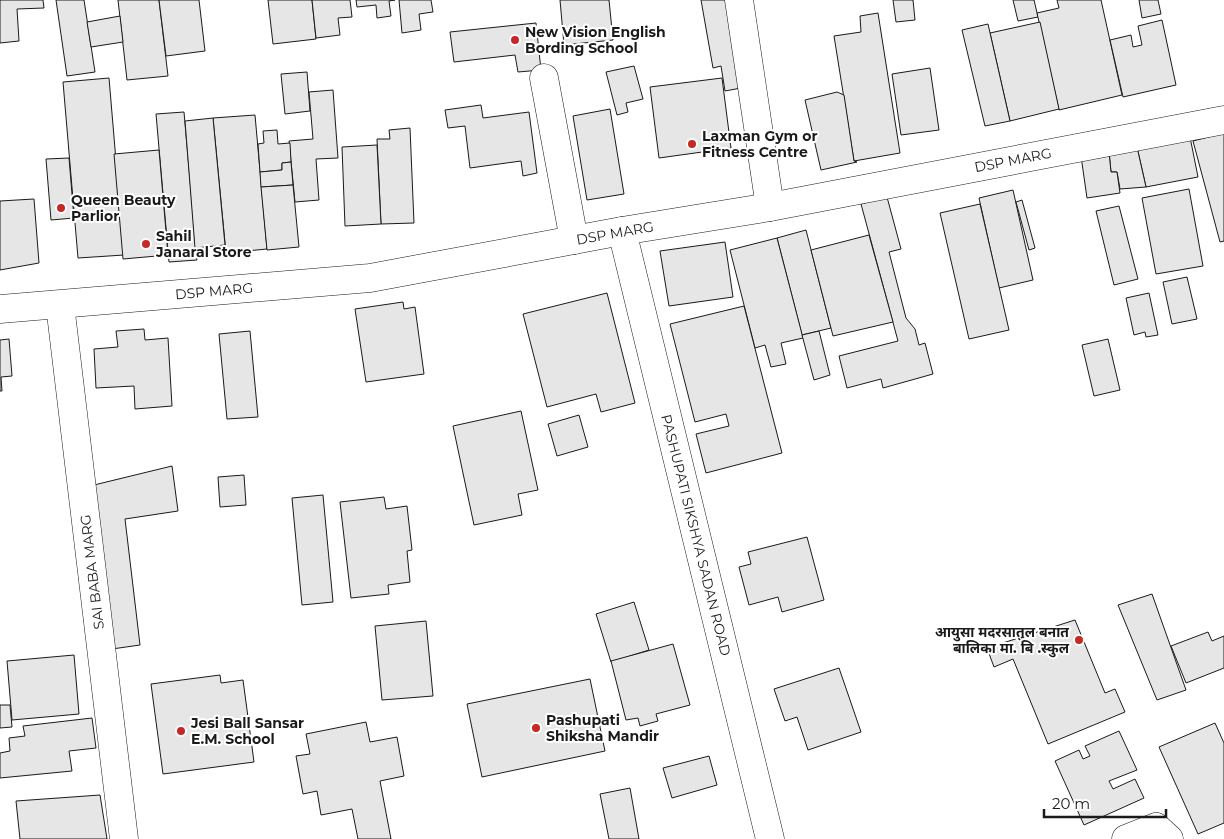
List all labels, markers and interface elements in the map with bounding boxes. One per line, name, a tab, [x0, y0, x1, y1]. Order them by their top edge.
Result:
place label: New Vision English Bording School	[525, 23, 666, 57]
marker: New Vision English Bording School	[509, 34, 521, 46]
place label: Laxman Gym or Fitness Centre	[702, 127, 817, 161]
marker: Laxman Gym or Fitness Centre	[686, 138, 698, 150]
street label: DSP MARG	[973, 144, 1053, 176]
place label: Queen Beauty Parlior	[71, 191, 176, 225]
marker: Queen Beauty Parlior	[55, 202, 67, 214]
street label: DSP MARG	[575, 217, 655, 249]
place label: Sahil Janaral Store	[155, 227, 252, 261]
marker: Sahil Janaral Store	[140, 238, 152, 250]
street label: DSP MARG	[174, 279, 254, 303]
street label: PASHUPATI SIKSHYA SADAN ROAD	[657, 412, 735, 658]
street label: SAI BABA MARG	[76, 514, 108, 630]
place label: आयुसा मदरसातुल बनात बालिका मा. बि .स्कुल	[935, 623, 1070, 658]
marker: आयुसा मदरसातुल बनात बालिका मा. बि .स्कुल	[1073, 634, 1085, 646]
place label: Pashupati Shiksha Mandir	[546, 711, 659, 745]
place label: Jesi Ball Sansar E.M. School	[190, 714, 304, 748]
marker: Pashupati Shiksha Mandir	[530, 722, 542, 734]
marker: Jesi Ball Sansar E.M. School	[175, 725, 187, 737]
scale bar	[1044, 786, 1166, 818]
text: 20 m	[1052, 794, 1090, 813]

